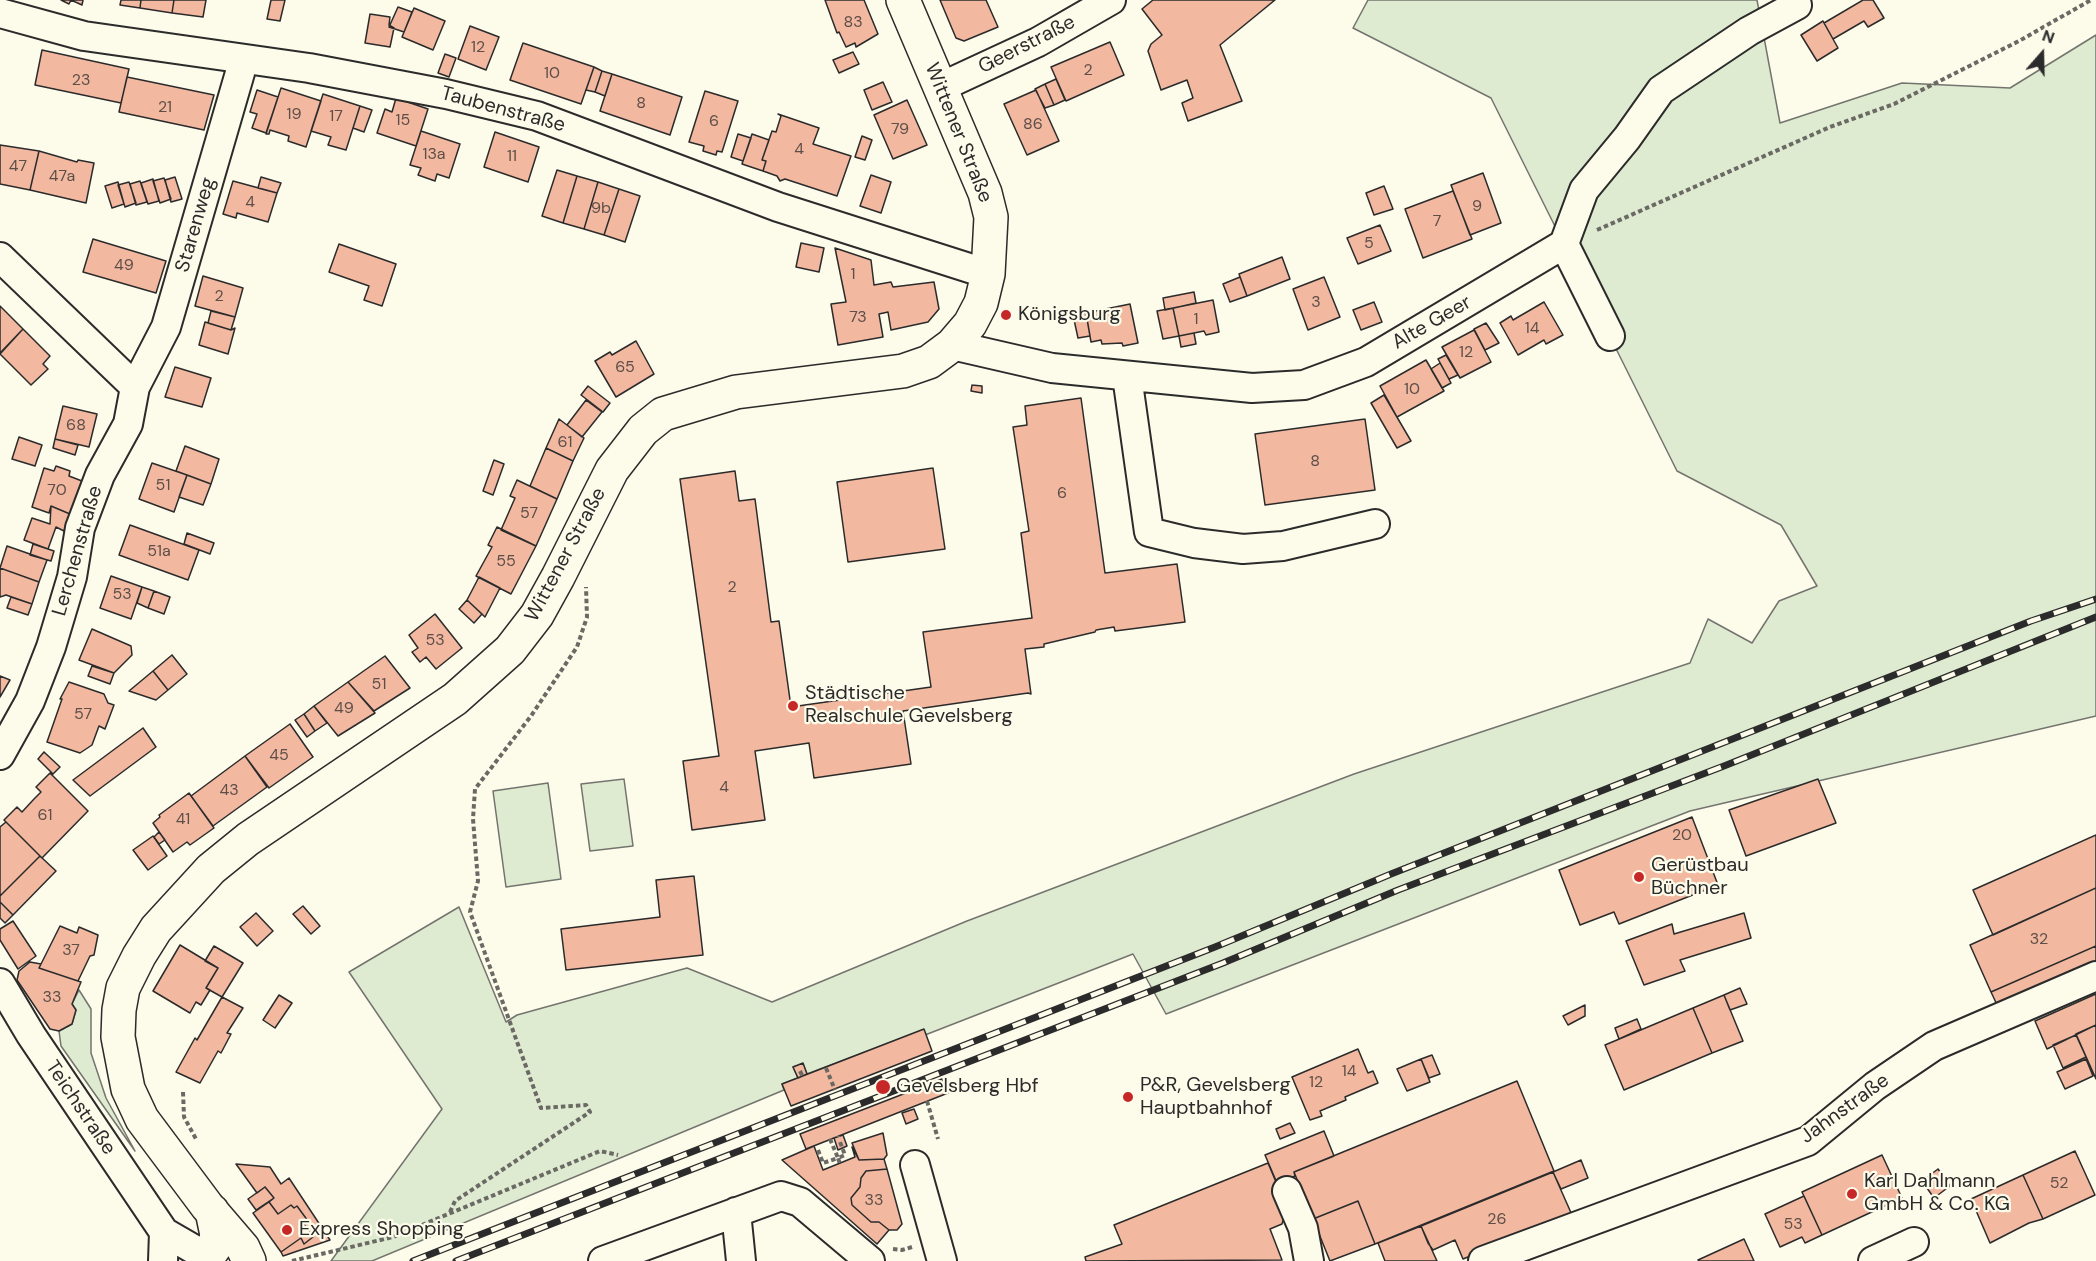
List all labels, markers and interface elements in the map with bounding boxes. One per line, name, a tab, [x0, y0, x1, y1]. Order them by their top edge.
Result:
street label: Geerstraße	[975, 10, 1079, 80]
house number: 83	[843, 13, 863, 33]
north arrow	[2012, 24, 2072, 84]
text: N	[2039, 25, 2057, 48]
house number: 12	[471, 38, 485, 58]
street label: Wittener Straße	[919, 60, 997, 206]
house number: 2	[1083, 61, 1093, 81]
house number: 10	[544, 64, 560, 84]
house number: 23	[72, 71, 90, 91]
street label: Taubenstraße	[438, 82, 568, 138]
house number: 8	[636, 94, 646, 114]
house number: 21	[158, 98, 172, 118]
house number: 19	[286, 105, 302, 125]
house number: 17	[329, 107, 343, 127]
house number: 15	[396, 111, 410, 131]
house number: 6	[709, 112, 719, 132]
house number: 86	[1023, 115, 1043, 135]
house number: 79	[891, 120, 909, 140]
house number: 4	[794, 140, 804, 160]
house number: 13a	[422, 145, 446, 165]
house number: 11	[507, 147, 517, 167]
house number: 47	[9, 157, 27, 177]
house number: 47a	[49, 167, 75, 187]
street label: Starenweg	[171, 175, 221, 275]
house number: 4	[245, 193, 255, 213]
house number: 9	[1472, 197, 1482, 217]
house number: 9b	[591, 199, 611, 219]
house number: 7	[1433, 212, 1441, 232]
house number: 5	[1364, 234, 1374, 254]
house number: 49	[114, 256, 134, 276]
house number: 1	[851, 265, 855, 285]
house number: 2	[214, 287, 224, 307]
street label: Alte Geer	[1388, 291, 1476, 355]
house number: 3	[1311, 293, 1321, 313]
place label: Königsburg	[1018, 303, 1121, 327]
house number: 73	[849, 308, 867, 328]
marker: Königsburg	[999, 308, 1013, 322]
house number: 1	[1194, 310, 1198, 330]
house number: 14	[1525, 319, 1539, 339]
house number: 12	[1459, 343, 1473, 363]
house number: 65	[615, 358, 635, 378]
house number: 10	[1404, 380, 1420, 400]
house number: 68	[66, 416, 86, 436]
house number: 61	[557, 433, 573, 453]
house number: 8	[1310, 452, 1320, 472]
house number: 51	[156, 476, 170, 496]
house number: 70	[47, 481, 67, 501]
street label: Lerchenstraße	[48, 483, 108, 619]
street label: Wittener Straße	[521, 484, 611, 626]
house number: 6	[1057, 484, 1067, 504]
house number: 57	[520, 504, 538, 524]
house number: 51a	[147, 542, 171, 562]
house number: 55	[496, 552, 516, 572]
house number: 2	[727, 578, 737, 598]
house number: 53	[112, 585, 132, 605]
house number: 53	[425, 631, 445, 651]
house number: 51	[372, 675, 386, 695]
place label: Städtische Realschule Gevelsberg	[805, 682, 1013, 729]
house number: 49	[334, 699, 354, 719]
marker: Städtische Realschule Gevelsberg	[786, 699, 800, 713]
house number: 57	[74, 705, 92, 725]
house number: 45	[269, 746, 289, 766]
house number: 4	[719, 778, 729, 798]
house number: 43	[219, 781, 239, 801]
house number: 61	[37, 806, 53, 826]
house number: 41	[176, 810, 190, 830]
house number: 20	[1672, 826, 1692, 846]
place label: Gerüstbau Büchner	[1651, 854, 1749, 901]
marker: Gerüstbau Büchner	[1632, 870, 1646, 884]
house number: 32	[2030, 930, 2048, 950]
house number: 37	[62, 941, 80, 961]
house number: 33	[43, 988, 61, 1008]
street label: Teichstraße	[40, 1056, 120, 1160]
house number: 14	[1342, 1062, 1356, 1082]
street label: Jahnstraße	[1796, 1069, 1894, 1149]
house number: 12	[1309, 1073, 1323, 1093]
place label: P&R, Gevelsberg Hauptbahnhof	[1140, 1074, 1291, 1121]
place label: Gevelsberg Hbf	[896, 1075, 1038, 1099]
marker: Gevelsberg Hbf	[874, 1078, 892, 1096]
marker: P&R, Gevelsberg Hauptbahnhof	[1121, 1090, 1135, 1104]
place label: Karl Dahlmann GmbH & Co. KG	[1864, 1170, 2010, 1217]
house number: 52	[2050, 1174, 2068, 1194]
marker: Karl Dahlmann GmbH & Co. KG	[1845, 1187, 1859, 1201]
house number: 33	[865, 1191, 883, 1211]
house number: 26	[1487, 1210, 1507, 1230]
house number: 53	[1783, 1215, 1803, 1235]
place label: Express Shopping	[299, 1218, 464, 1242]
marker: Express Shopping	[280, 1223, 294, 1237]

